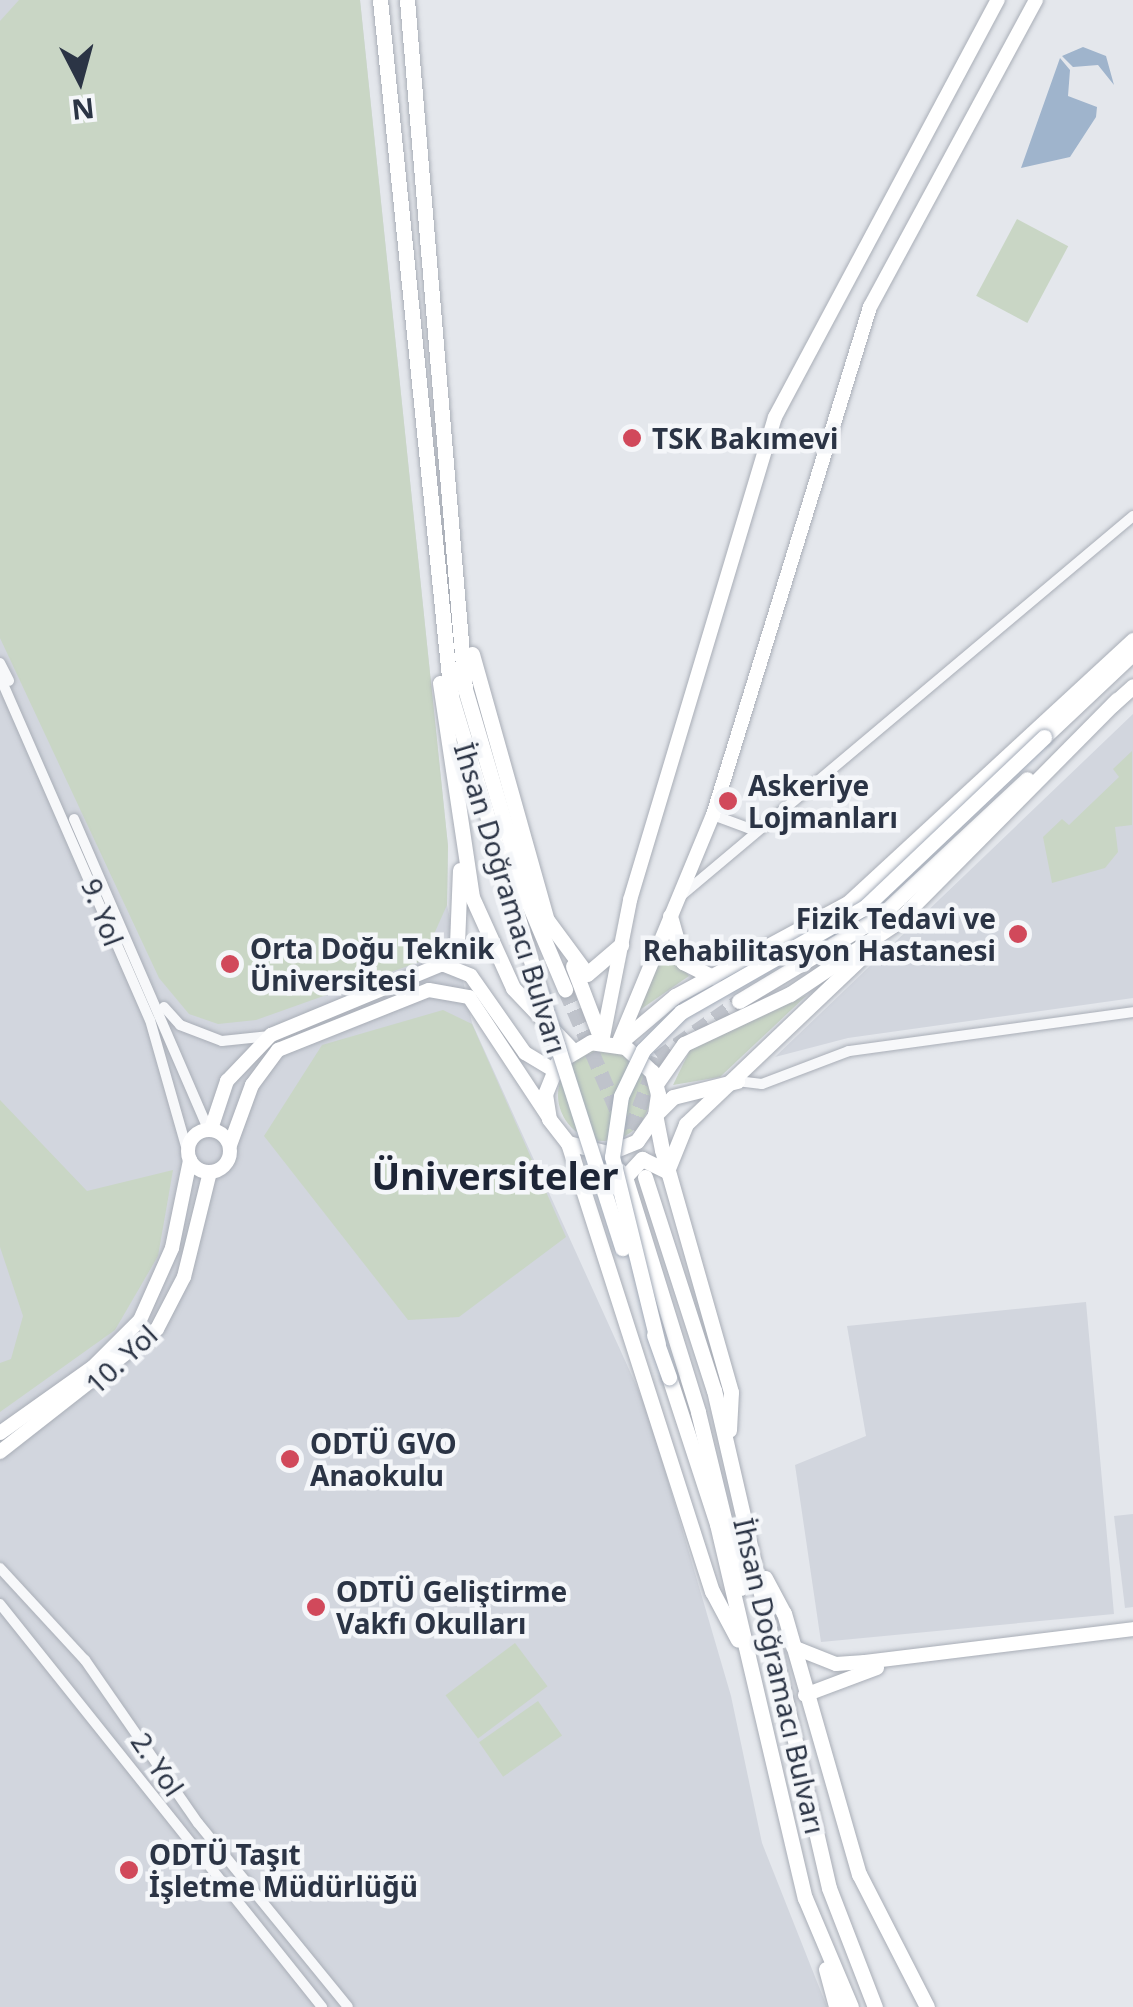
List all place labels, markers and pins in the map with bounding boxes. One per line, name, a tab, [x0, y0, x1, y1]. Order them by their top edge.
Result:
place label: TSK Bakımevi	[652, 421, 838, 455]
marker: TSK Bakımevi	[621, 427, 643, 449]
place label: Askeriye Lojmanları	[748, 768, 898, 834]
marker: Askeriye Lojmanları	[717, 790, 739, 812]
place label: Fizik Tedavi ve Rehabilitasyon Hastanesi	[643, 901, 996, 967]
marker: Fizik Tedavi ve Rehabilitasyon Hastanesi	[1005, 921, 1031, 947]
place label: Orta Doğu Teknik Üniversitesi	[250, 931, 494, 997]
marker: Orta Doğu Teknik Üniversitesi	[219, 953, 241, 975]
place label: ODTÜ GVO Anaokulu	[310, 1426, 457, 1492]
marker: ODTÜ GVO Anaokulu	[279, 1448, 301, 1470]
place label: ODTÜ Geliştirme Vakfı Okulları	[336, 1574, 567, 1640]
marker: ODTÜ Geliştirme Vakfı Okulları	[305, 1596, 327, 1618]
place label: ODTÜ Taşıt İşletme Müdürlüğü	[149, 1837, 418, 1903]
marker: ODTÜ Taşıt İşletme Müdürlüğü	[118, 1859, 140, 1881]

